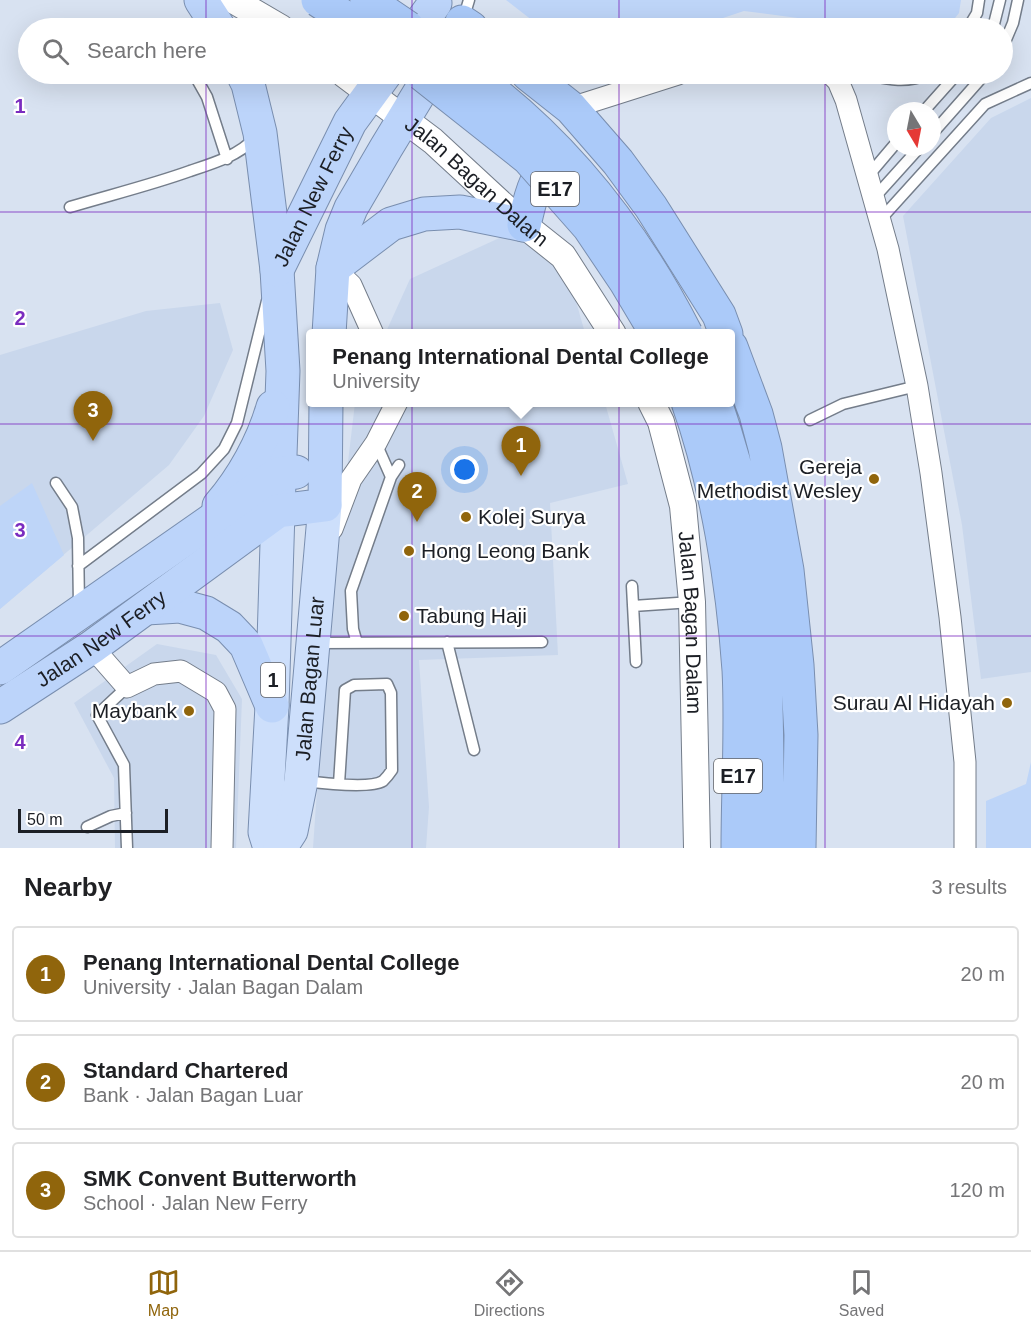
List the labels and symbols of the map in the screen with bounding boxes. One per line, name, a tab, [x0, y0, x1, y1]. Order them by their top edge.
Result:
text: 1	[14, 95, 26, 117]
north arrow	[887, 102, 941, 156]
street label: Jalan Bagan Dalam	[401, 112, 553, 251]
street label: Jalan New Ferry	[269, 122, 357, 270]
road number: E17	[531, 172, 579, 206]
text: 2	[14, 307, 26, 329]
pin: 3	[74, 392, 112, 441]
pin: 1	[502, 426, 540, 476]
your location	[450, 455, 479, 484]
place label: Gereja Methodist Wesley	[697, 455, 862, 502]
pin: 2	[398, 472, 436, 522]
marker: Gereja Methodist Wesley	[867, 472, 881, 486]
place label: Kolej Surya	[478, 505, 586, 528]
marker: Kolej Surya	[459, 510, 473, 524]
text: 3	[14, 519, 26, 541]
street label: Jalan Bagan Dalam	[674, 530, 706, 714]
place label: Hong Leong Bank	[421, 539, 590, 562]
marker: Hong Leong Bank	[402, 544, 416, 558]
street label: Jalan New Ferry	[32, 585, 170, 691]
street label: Jalan Bagan Luar	[291, 596, 328, 762]
place label: Tabung Haji	[416, 604, 527, 627]
marker: Tabung Haji	[397, 609, 411, 623]
road number: 1	[261, 663, 285, 697]
place label: Surau Al Hidayah	[833, 691, 995, 714]
marker: Surau Al Hidayah	[1000, 696, 1014, 710]
place label: Maybank	[92, 699, 177, 722]
marker: Maybank	[182, 704, 196, 718]
text: 4	[14, 731, 26, 753]
road number: E17	[714, 759, 762, 793]
scale bar	[18, 806, 168, 834]

